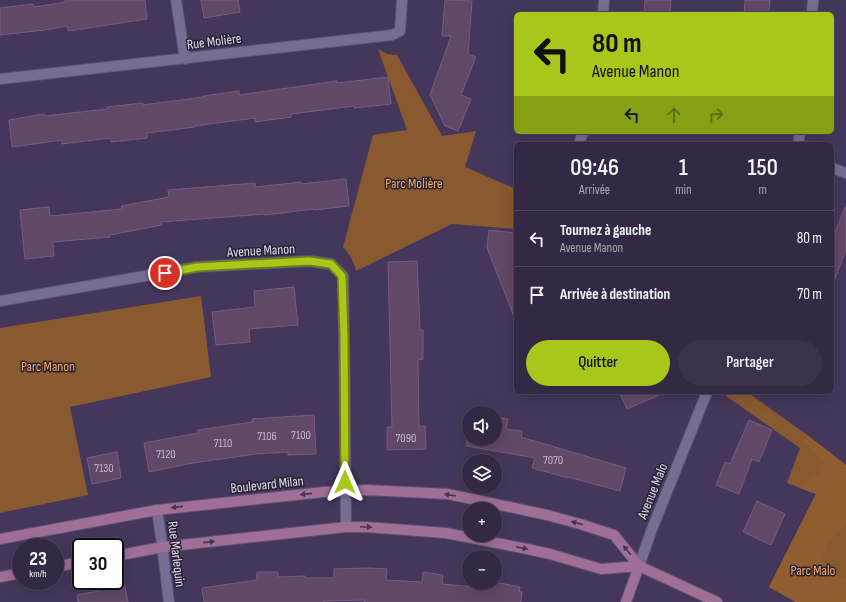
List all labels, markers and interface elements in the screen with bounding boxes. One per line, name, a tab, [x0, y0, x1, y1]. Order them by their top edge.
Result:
text: 80 m	[592, 27, 641, 60]
icon: left	[526, 28, 578, 80]
street label: Rue Molière	[186, 30, 242, 53]
text: Avenue Manon	[592, 61, 679, 82]
icon: left	[621, 104, 643, 126]
icon: ahead	[663, 104, 685, 126]
icon: right	[705, 104, 727, 126]
text: 09:46	[570, 153, 619, 182]
text: 1	[679, 153, 688, 182]
text: 150	[748, 153, 778, 182]
park label: Parc Molière	[385, 175, 443, 192]
text: Arrivée	[579, 182, 610, 198]
text: min	[675, 182, 691, 198]
text: m	[759, 182, 767, 198]
text: Tournez à gauche	[560, 221, 651, 240]
icon: left	[526, 228, 548, 250]
text: 80 m	[797, 229, 822, 248]
street label: Avenue Manon	[226, 240, 295, 261]
text: Avenue Manon	[560, 240, 623, 256]
pin	[148, 256, 182, 290]
icon: arrive	[154, 262, 176, 284]
icon: arrive	[526, 284, 548, 306]
text: Arrivée à destination	[560, 285, 670, 304]
text: 70 m	[797, 285, 822, 304]
button: Quitter	[526, 340, 670, 386]
button: Partager	[678, 340, 822, 386]
park label: Parc Manon	[21, 358, 75, 375]
map controls	[462, 406, 502, 590]
button: sound	[462, 406, 502, 446]
house number: 7100	[291, 428, 311, 443]
house number: 7106	[257, 429, 277, 444]
house number: 7090	[396, 431, 416, 446]
house number: 7110	[214, 436, 232, 451]
house number: 7120	[156, 447, 176, 462]
house number: 7070	[543, 453, 563, 468]
button: layers	[462, 454, 502, 494]
house number: 7130	[94, 461, 114, 476]
position arrow	[324, 461, 366, 503]
street label: Avenue Malo	[633, 461, 671, 522]
street label: Boulevard Milan	[230, 472, 304, 497]
one-way arrow	[300, 491, 312, 497]
one-way arrow	[444, 492, 456, 498]
button: +	[462, 502, 502, 542]
one-way arrow	[171, 504, 183, 511]
street label: Rue Marlequin	[164, 520, 189, 588]
one-way arrow	[571, 520, 583, 526]
one-way arrow	[360, 524, 372, 531]
speed limit sign: 30	[72, 538, 124, 590]
one-way arrow	[203, 539, 215, 545]
one-way arrow	[516, 545, 529, 551]
one-way arrow	[622, 545, 631, 556]
text: 23	[29, 547, 47, 571]
button: −	[462, 550, 502, 590]
park label: Parc Malo	[791, 562, 836, 579]
text: km/h	[29, 568, 47, 580]

